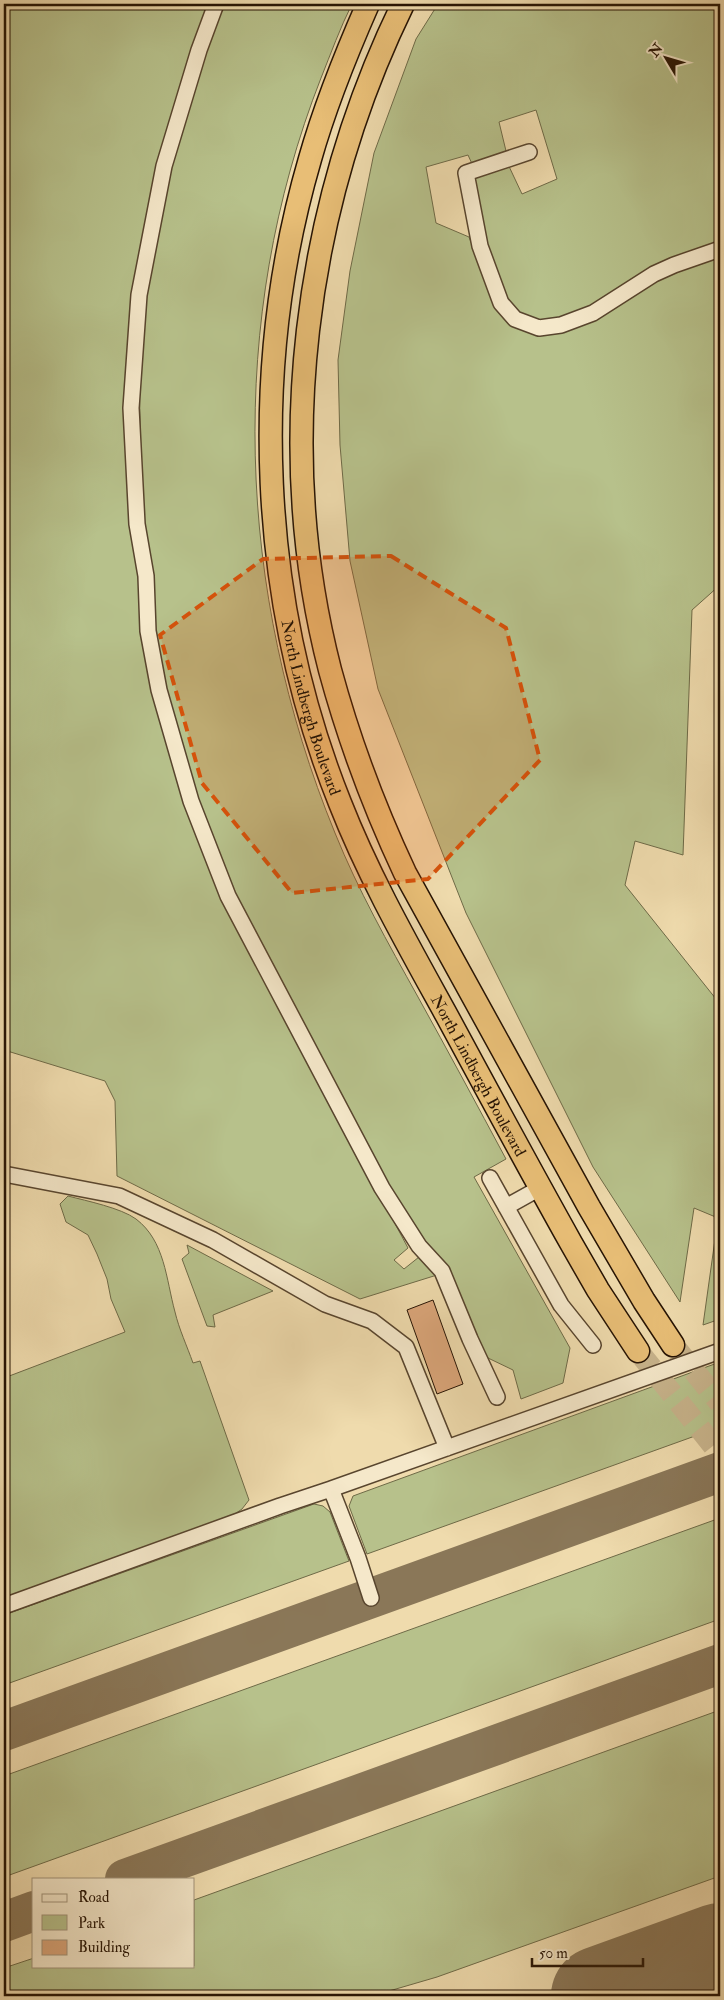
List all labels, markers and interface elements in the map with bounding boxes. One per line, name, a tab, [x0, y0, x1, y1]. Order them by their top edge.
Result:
north arrow	[642, 32, 692, 82]
text: N	[645, 40, 667, 61]
street label: North Lindbergh Boulevard	[277, 619, 345, 798]
street label: North Lindbergh Boulevard	[426, 991, 530, 1160]
legend	[32, 1878, 195, 1968]
text: Road	[78, 1888, 110, 1907]
text: Park	[78, 1914, 105, 1933]
scale bar	[532, 1935, 643, 1967]
text: Building	[78, 1938, 130, 1957]
text: 50 m	[539, 1944, 568, 1963]

